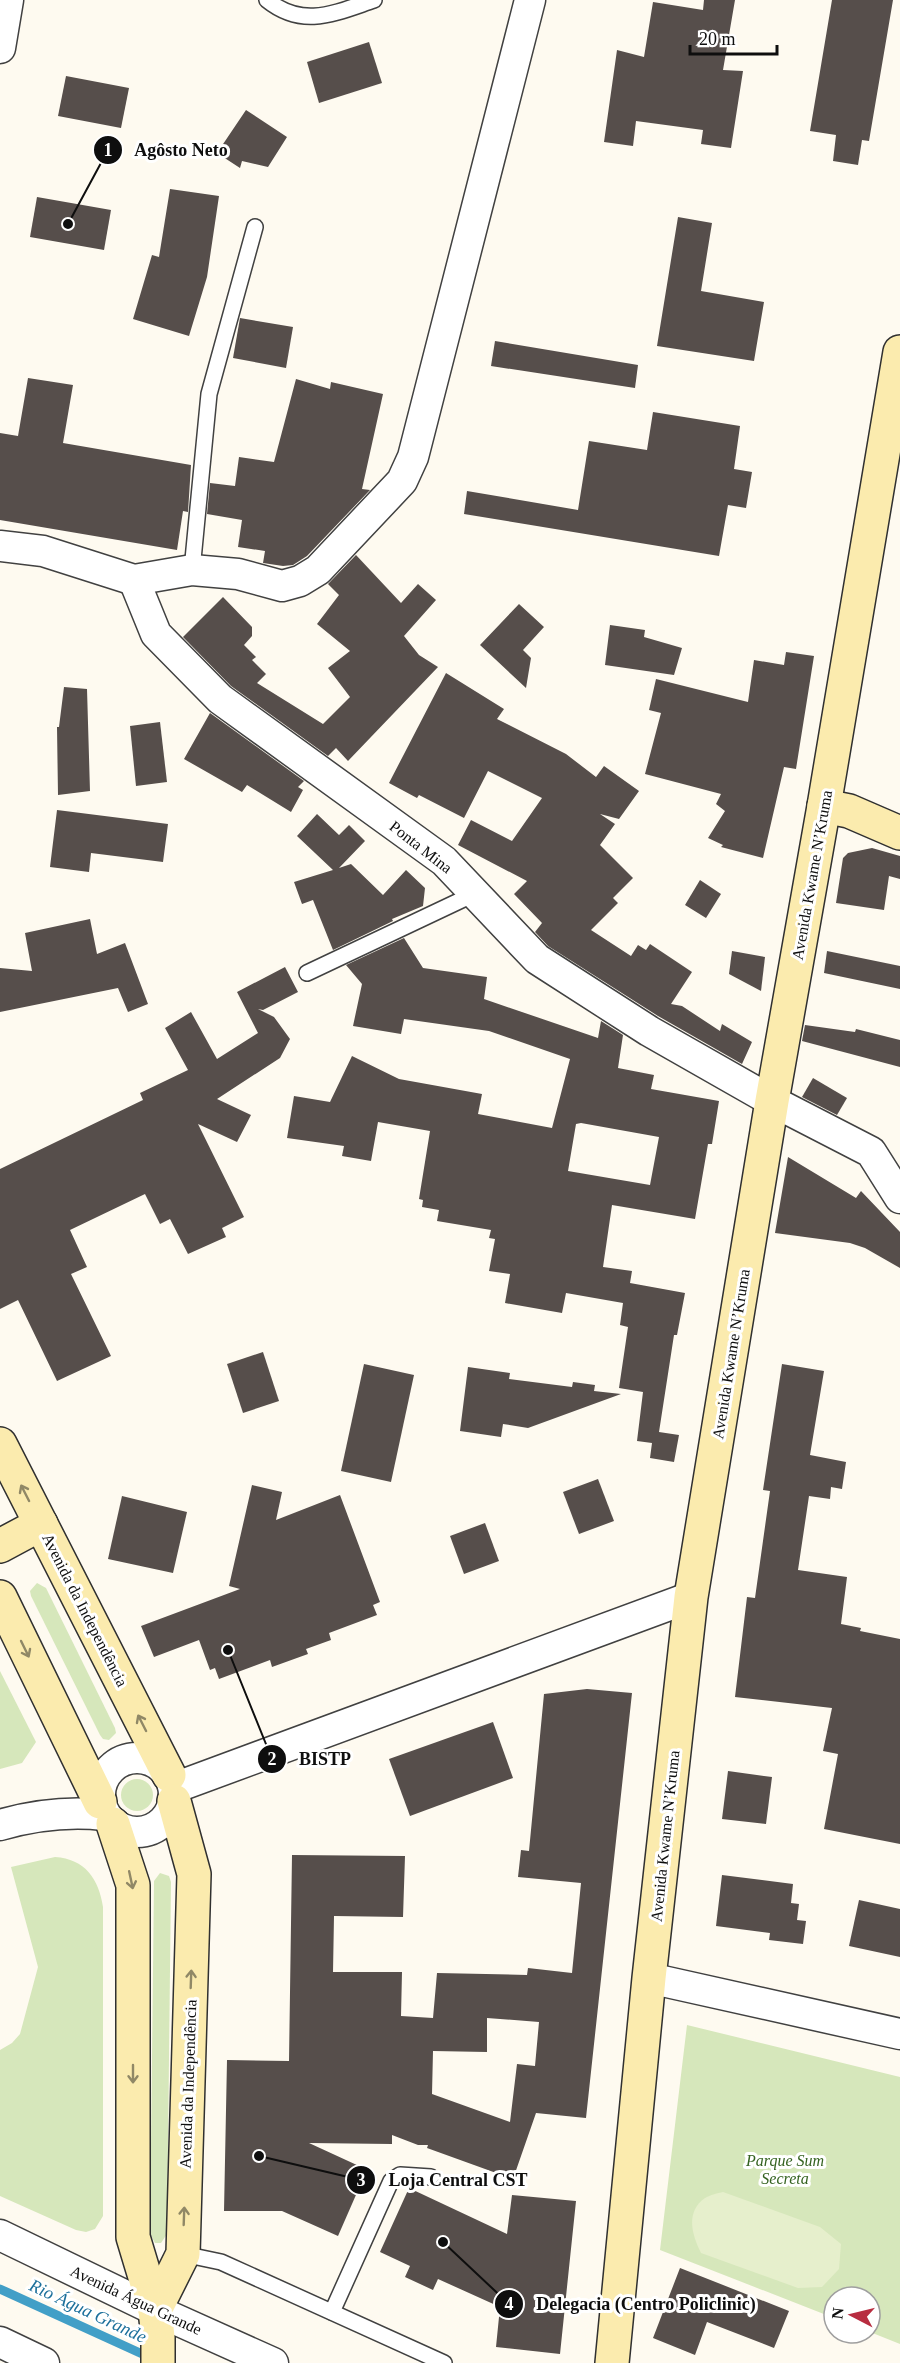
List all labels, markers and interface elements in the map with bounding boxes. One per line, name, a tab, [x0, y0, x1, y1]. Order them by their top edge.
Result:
scale bar	[690, 18, 777, 56]
text: 20 m	[699, 29, 736, 49]
callout: Agôsto Neto	[93, 132, 240, 168]
text: 1	[104, 140, 113, 160]
text: Agôsto Neto	[134, 140, 228, 160]
street label: Avenida Kwame N’Kruma	[789, 789, 835, 961]
street label: Ponta Mina	[387, 817, 455, 877]
street label: Avenida Kwame N’Kruma	[709, 1268, 753, 1440]
one-way arrow	[19, 1485, 31, 1503]
street label: Avenida da Independência	[38, 1531, 131, 1690]
one-way arrow	[20, 1640, 32, 1658]
one-way arrow	[136, 1715, 148, 1733]
callout: BISTP	[257, 1741, 363, 1777]
text: 2	[268, 1749, 277, 1769]
text: BISTP	[299, 1749, 351, 1769]
street label: Avenida Kwame N’Kruma	[648, 1750, 682, 1922]
one-way arrow	[126, 1869, 137, 1889]
one-way arrow	[185, 1970, 197, 1990]
street label: Avenida da Independência	[177, 1999, 200, 2169]
one-way arrow	[127, 2064, 139, 2084]
park label: Parque Sum Secreta	[745, 2152, 824, 2187]
callout: Loja Central CST	[346, 2162, 539, 2198]
text: 3	[357, 2170, 366, 2190]
text: Loja Central CST	[389, 2170, 528, 2190]
one-way arrow	[178, 2207, 189, 2227]
street label: Avenida Água Grande	[67, 2261, 205, 2339]
water label: Rio Água Grande	[25, 2274, 150, 2347]
north arrow	[822, 2285, 882, 2345]
callout: Delegacia (Centro Policlinic)	[494, 2286, 768, 2322]
text: 4	[505, 2294, 514, 2314]
text: Delegacia (Centro Policlinic)	[536, 2294, 756, 2315]
text: N	[828, 2306, 847, 2320]

